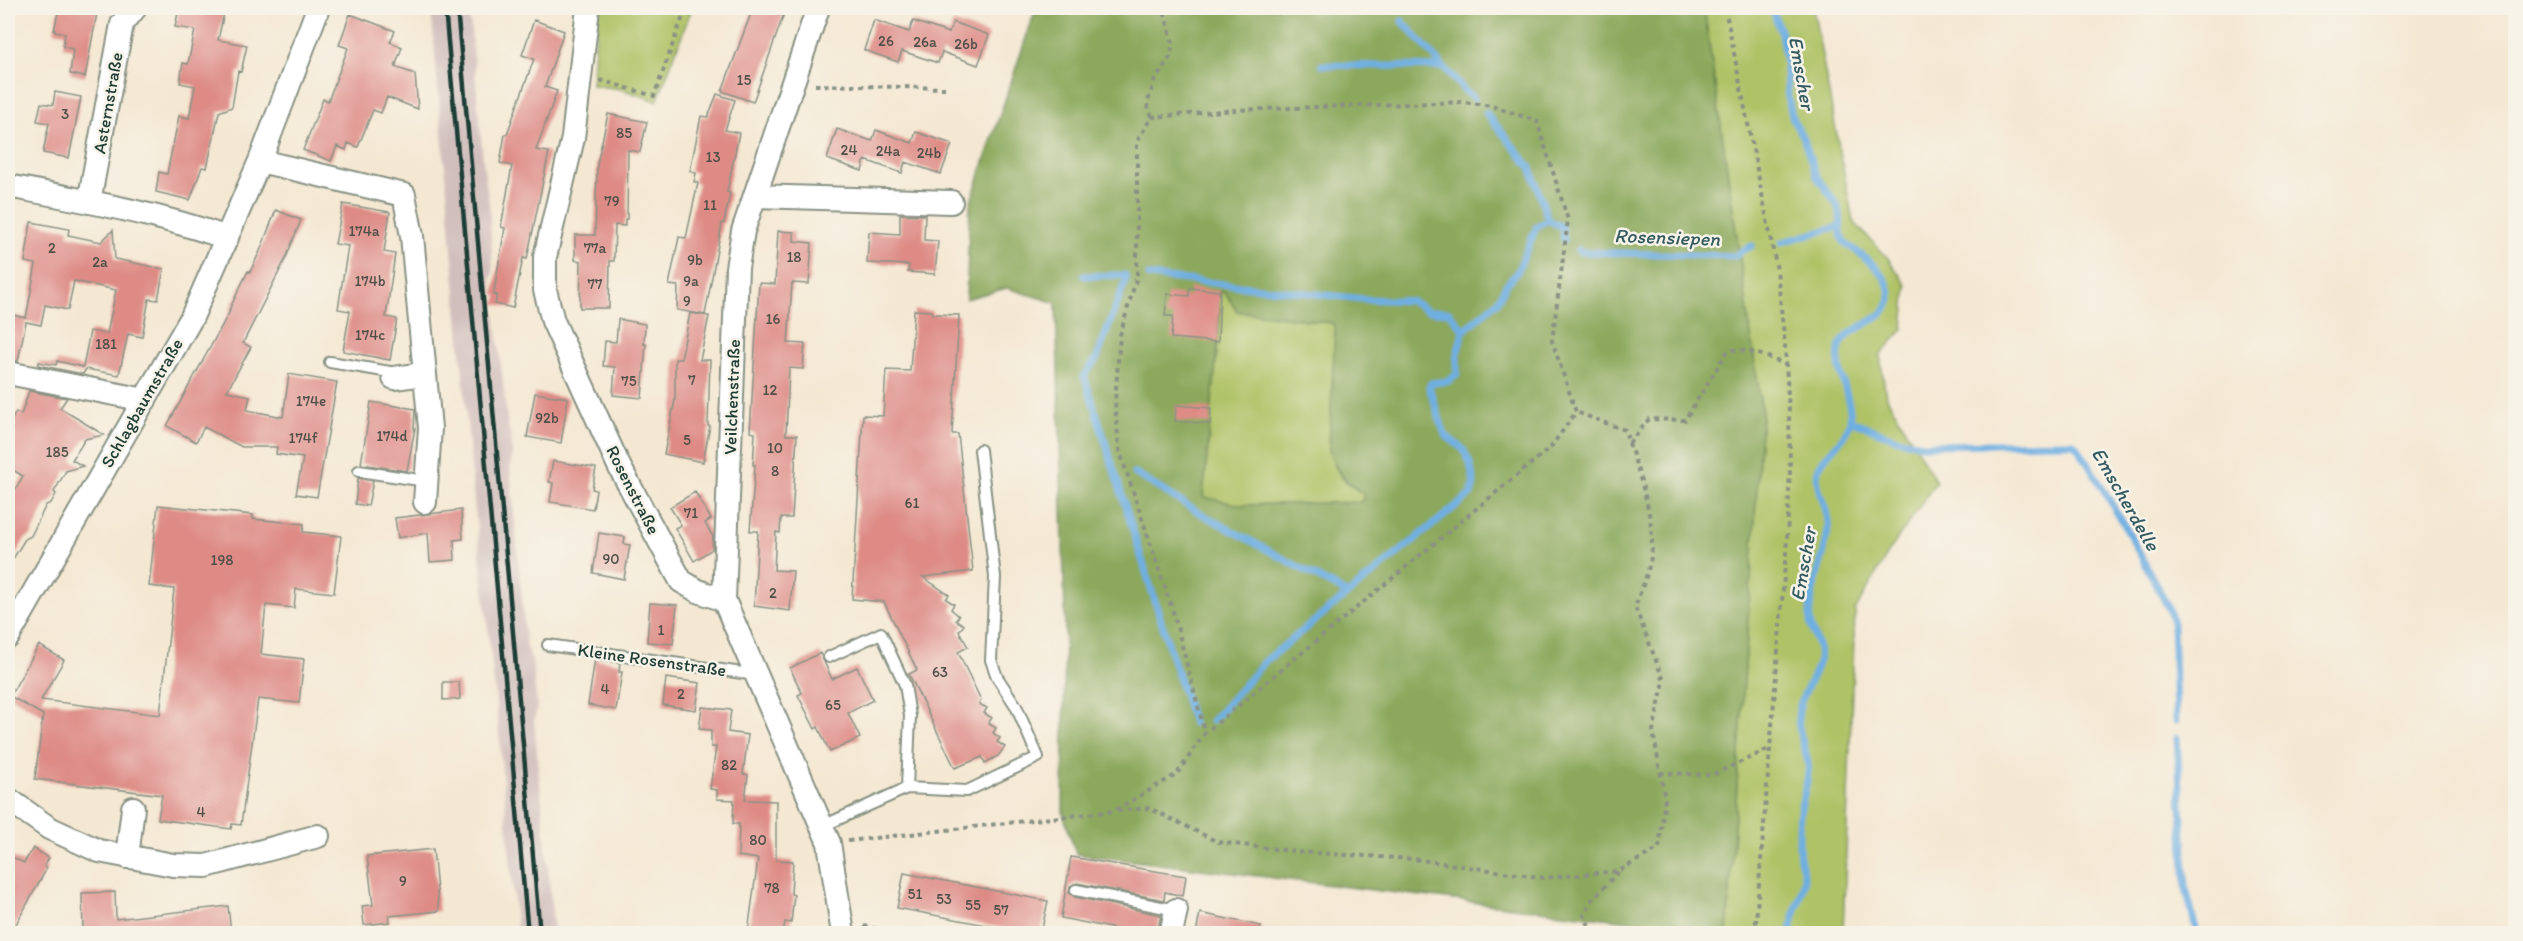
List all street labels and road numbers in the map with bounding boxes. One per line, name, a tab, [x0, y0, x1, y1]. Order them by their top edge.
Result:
street label: Asternstraße	[88, 51, 128, 155]
street label: Schlagbaumstraße	[96, 334, 188, 472]
street label: Veilchenstraße	[719, 339, 745, 455]
street label: Rosenstraße	[601, 442, 665, 538]
street label: Kleine Rosenstraße	[576, 639, 728, 681]

